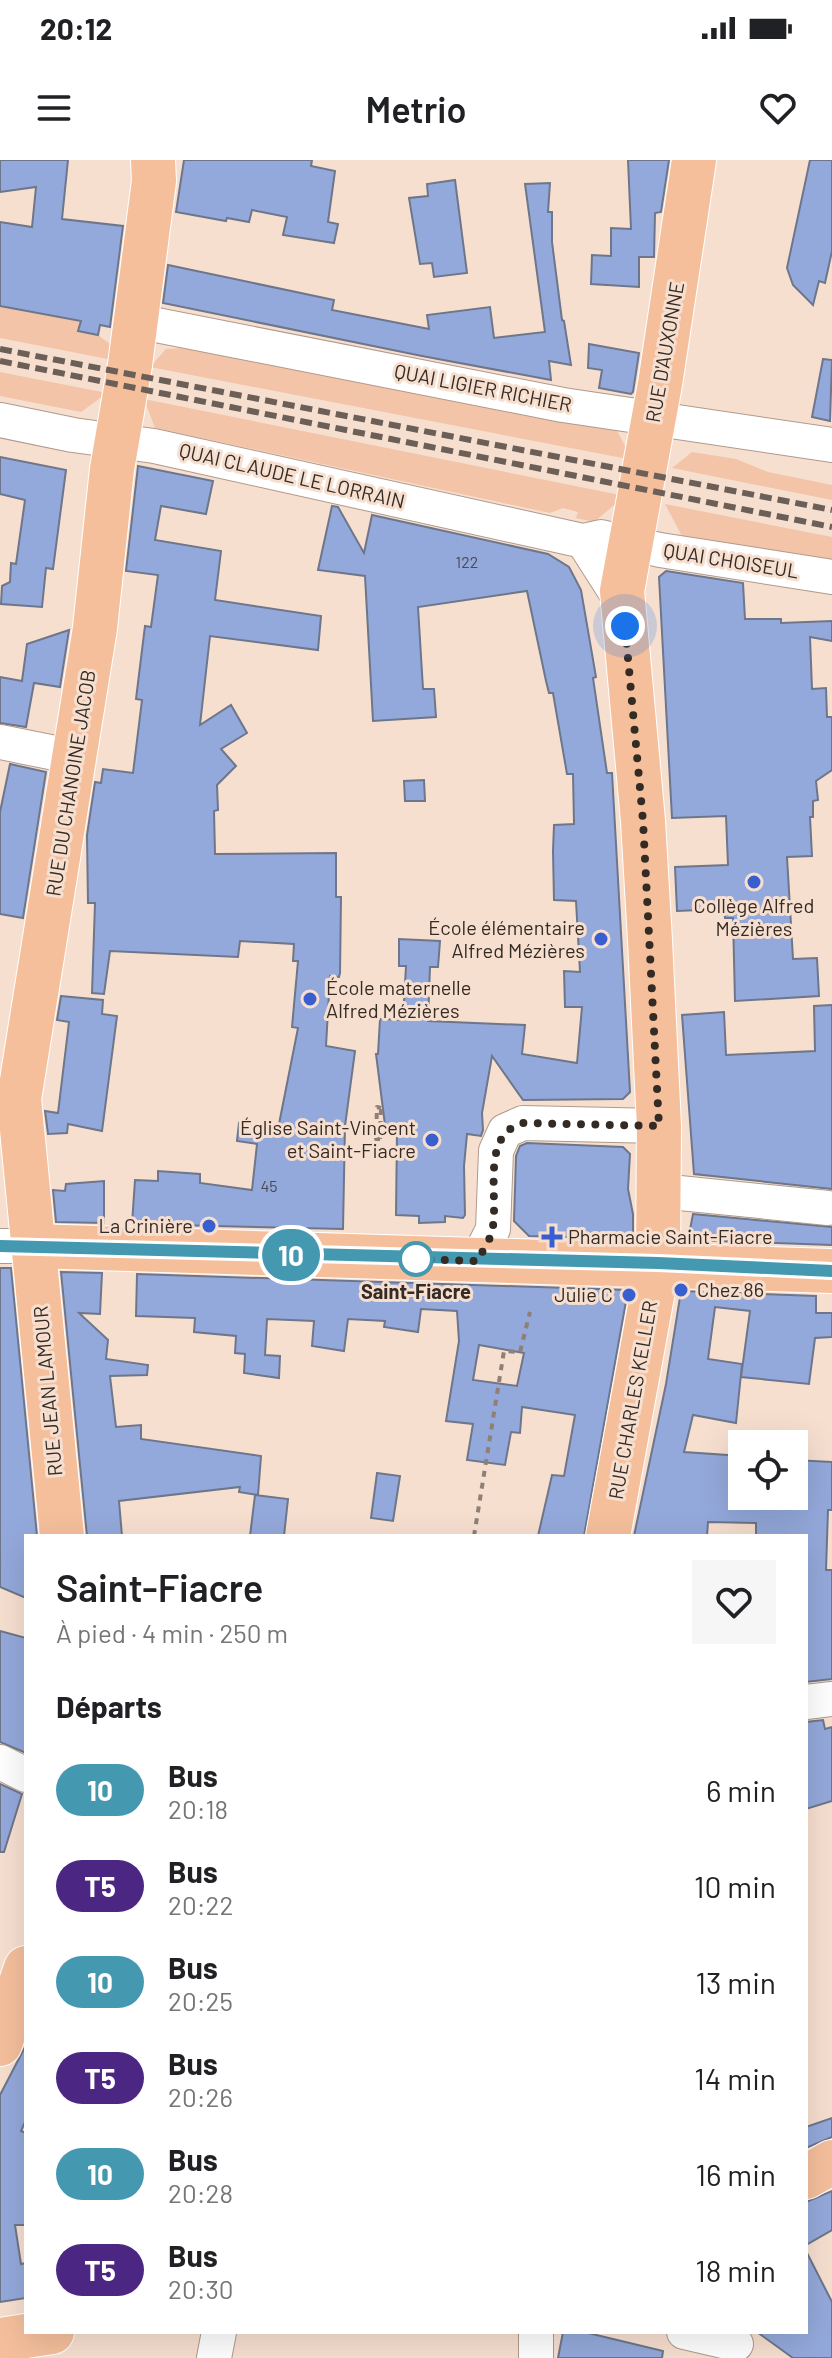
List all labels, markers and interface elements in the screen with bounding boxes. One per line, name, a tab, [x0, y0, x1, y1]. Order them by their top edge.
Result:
text: 20:12	[40, 10, 112, 46]
icon: menu	[32, 86, 76, 130]
icon: heart	[756, 86, 800, 130]
text: Metrio	[365, 87, 467, 130]
street label: RUE D'AUXONNE	[640, 280, 688, 424]
street label: QUAI LIGIER RICHIER	[392, 358, 574, 416]
street label: QUAI CLAUDE LE LORRAIN	[177, 437, 407, 513]
street label: QUAI CHOISEUL	[662, 537, 800, 583]
house number: 122	[456, 552, 478, 571]
your location	[605, 606, 645, 646]
street label: RUE DU CHANOINE JACOB	[40, 668, 100, 898]
marker: Collège Alfred Mézières	[745, 873, 763, 891]
place label: Collège Alfred Mézières	[694, 893, 814, 940]
place label: École élémentaire Alfred Mézières	[428, 915, 585, 962]
marker: École élémentaire Alfred Mézières	[592, 930, 610, 948]
place label: École maternelle Alfred Mézières	[326, 975, 471, 1022]
marker: École maternelle Alfred Mézières	[301, 990, 319, 1008]
place label: Église Saint-Vincent et Saint-Fiacre	[240, 1115, 416, 1162]
marker: Église Saint-Vincent et Saint-Fiacre	[423, 1131, 441, 1149]
house number: 45	[260, 1176, 278, 1195]
place label: La Crinière	[99, 1213, 193, 1237]
marker: La Crinière	[200, 1217, 218, 1235]
place label: Pharmacie Saint-Fiacre	[568, 1224, 773, 1248]
marker: Pharmacie Saint-Fiacre	[543, 1228, 561, 1246]
line badge: 10	[255, 1229, 327, 1281]
text: 10	[278, 1238, 304, 1272]
marker: Saint-Fiacre	[399, 1242, 433, 1276]
place label: Chez 86	[697, 1277, 764, 1301]
place label: Saint-Fiacre	[361, 1279, 471, 1303]
marker: Chez 86	[672, 1281, 690, 1299]
place label: Julie C	[554, 1282, 613, 1306]
marker: Julie C	[620, 1286, 638, 1304]
street label: RUE CHARLES KELLER	[603, 1298, 661, 1501]
street label: RUE JEAN LAMOUR	[28, 1305, 66, 1477]
map controls	[728, 1430, 808, 1510]
button: locate	[728, 1430, 808, 1510]
button: heart	[692, 1560, 776, 1644]
text: Saint-Fiacre	[56, 1564, 263, 1610]
text: À pied · 4 min · 250 m	[56, 1617, 288, 1648]
text: Départs	[56, 1688, 162, 1724]
text: Bus	[168, 1757, 218, 1793]
text: 6 min	[706, 1772, 776, 1808]
text: 10	[87, 1773, 113, 1807]
text: 20:18	[168, 1793, 228, 1824]
text: Bus	[168, 1853, 218, 1889]
text: 10 min	[694, 1868, 776, 1904]
text: T5	[84, 1869, 116, 1903]
text: 20:22	[168, 1889, 233, 1920]
text: Bus	[168, 1949, 218, 1985]
text: 13 min	[695, 1964, 776, 2000]
text: 10	[87, 1965, 113, 1999]
text: 20:25	[168, 1985, 233, 2016]
text: Bus	[168, 2045, 218, 2081]
text: 14 min	[694, 2060, 776, 2096]
text: T5	[84, 2061, 116, 2095]
text: 20:26	[168, 2081, 233, 2112]
text: Bus	[168, 2141, 218, 2177]
text: 16 min	[695, 2156, 776, 2192]
text: 10	[87, 2157, 113, 2191]
text: 20:28	[168, 2177, 233, 2208]
text: Bus	[168, 2237, 218, 2273]
text: 18 min	[695, 2252, 776, 2288]
text: T5	[84, 2253, 116, 2287]
text: 20:30	[168, 2273, 234, 2304]

